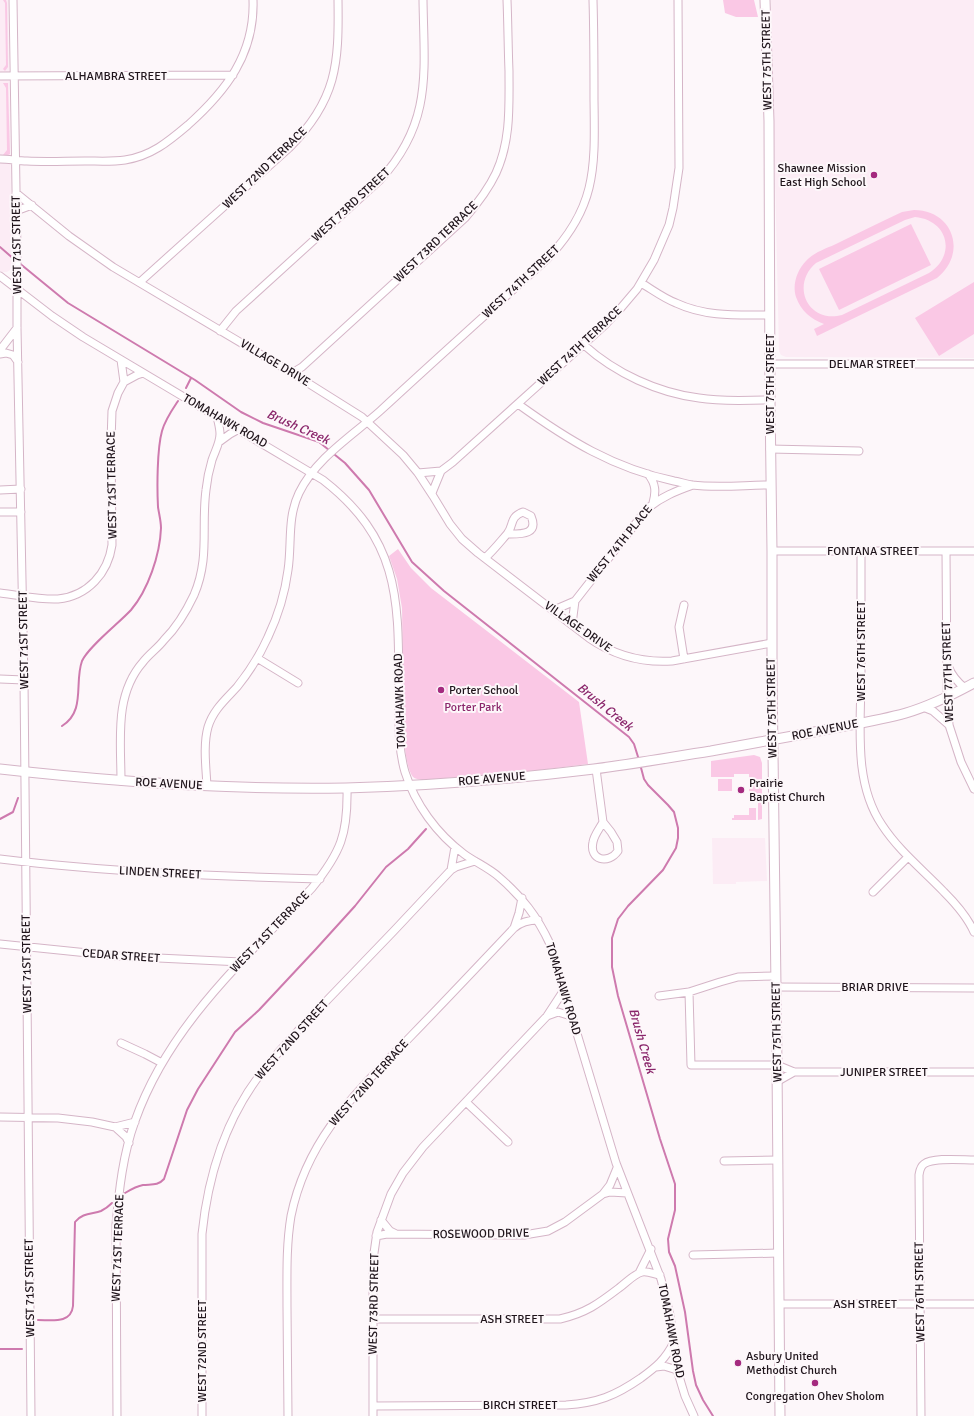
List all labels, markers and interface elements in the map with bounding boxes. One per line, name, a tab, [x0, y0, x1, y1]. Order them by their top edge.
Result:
street label: WEST 75TH STREET	[759, 10, 775, 110]
street label: ALHAMBRA STREET	[65, 69, 167, 84]
street label: WEST 72ND TERRACE	[220, 124, 311, 212]
place label: Shawnee Mission East High School	[777, 161, 866, 190]
street label: WEST 73RD STREET	[309, 165, 393, 245]
marker: Shawnee Mission East High School	[869, 170, 879, 180]
street label: WEST 71ST STREET	[9, 195, 25, 294]
street label: WEST 73RD TERRACE	[391, 198, 481, 286]
street label: WEST 74TH STREET	[479, 242, 563, 322]
street label: WEST 74TH TERRACE	[535, 303, 625, 389]
street label: WEST 75TH STREET	[763, 334, 778, 434]
street label: VILLAGE DRIVE	[237, 336, 313, 390]
street label: DELMAR STREET	[829, 357, 915, 372]
street label: TOMAHAWK ROAD	[180, 391, 270, 451]
water label: Brush Creek	[264, 406, 333, 449]
street label: WEST 71ST TERRACE	[104, 431, 120, 539]
street label: WEST 74TH PLACE	[584, 502, 656, 586]
street label: FONTANA STREET	[827, 544, 919, 559]
street label: WEST 71ST STREET	[16, 590, 32, 689]
street label: VILLAGE DRIVE	[541, 598, 615, 656]
street label: WEST 76TH STREET	[854, 601, 869, 701]
street label: WEST 77TH STREET	[939, 621, 957, 722]
street label: TOMAHAWK ROAD	[391, 653, 409, 749]
street label: WEST 75TH STREET	[764, 658, 780, 758]
water label: Brush Creek	[574, 680, 637, 735]
place label: Porter School	[449, 683, 519, 698]
marker: Porter School	[436, 685, 446, 695]
park label: Porter Park	[444, 700, 502, 715]
street label: ROE AVENUE	[790, 716, 860, 744]
street label: ROE AVENUE	[458, 769, 527, 789]
street label: ROE AVENUE	[135, 775, 203, 793]
place label: Prairie Baptist Church	[749, 776, 825, 805]
marker: Prairie Baptist Church	[736, 785, 746, 795]
street label: LINDEN STREET	[119, 863, 201, 883]
street label: WEST 71ST TERRACE	[227, 888, 313, 976]
street label: WEST 71ST STREET	[19, 914, 35, 1013]
street label: TOMAHAWK ROAD	[542, 941, 584, 1037]
street label: CEDAR STREET	[82, 946, 160, 966]
street label: BRIAR DRIVE	[841, 980, 909, 995]
street label: WEST 75TH STREET	[769, 982, 785, 1082]
street label: WEST 72ND STREET	[252, 997, 332, 1083]
water label: Brush Creek	[625, 1007, 659, 1077]
street label: WEST 72ND TERRACE	[326, 1036, 412, 1130]
street label: JUNIPER STREET	[840, 1065, 928, 1080]
street label: WEST 71ST TERRACE	[109, 1194, 127, 1302]
street label: ROSEWOOD DRIVE	[432, 1226, 530, 1242]
street label: WEST 71ST STREET	[22, 1238, 38, 1337]
street label: WEST 76TH STREET	[912, 1242, 928, 1342]
street label: WEST 73RD STREET	[366, 1253, 382, 1355]
street label: TOMAHAWK ROAD	[655, 1283, 688, 1380]
street label: ASH STREET	[833, 1297, 897, 1312]
street label: WEST 72ND STREET	[195, 1300, 210, 1402]
street label: ASH STREET	[480, 1312, 544, 1327]
place label: Asbury United Methodist Church	[746, 1349, 837, 1378]
marker: Asbury United Methodist Church	[733, 1358, 743, 1368]
marker: Congregation Ohev Sholom	[810, 1378, 820, 1388]
place label: Congregation Ohev Sholom	[746, 1389, 884, 1404]
street label: BIRCH STREET	[483, 1398, 557, 1413]

